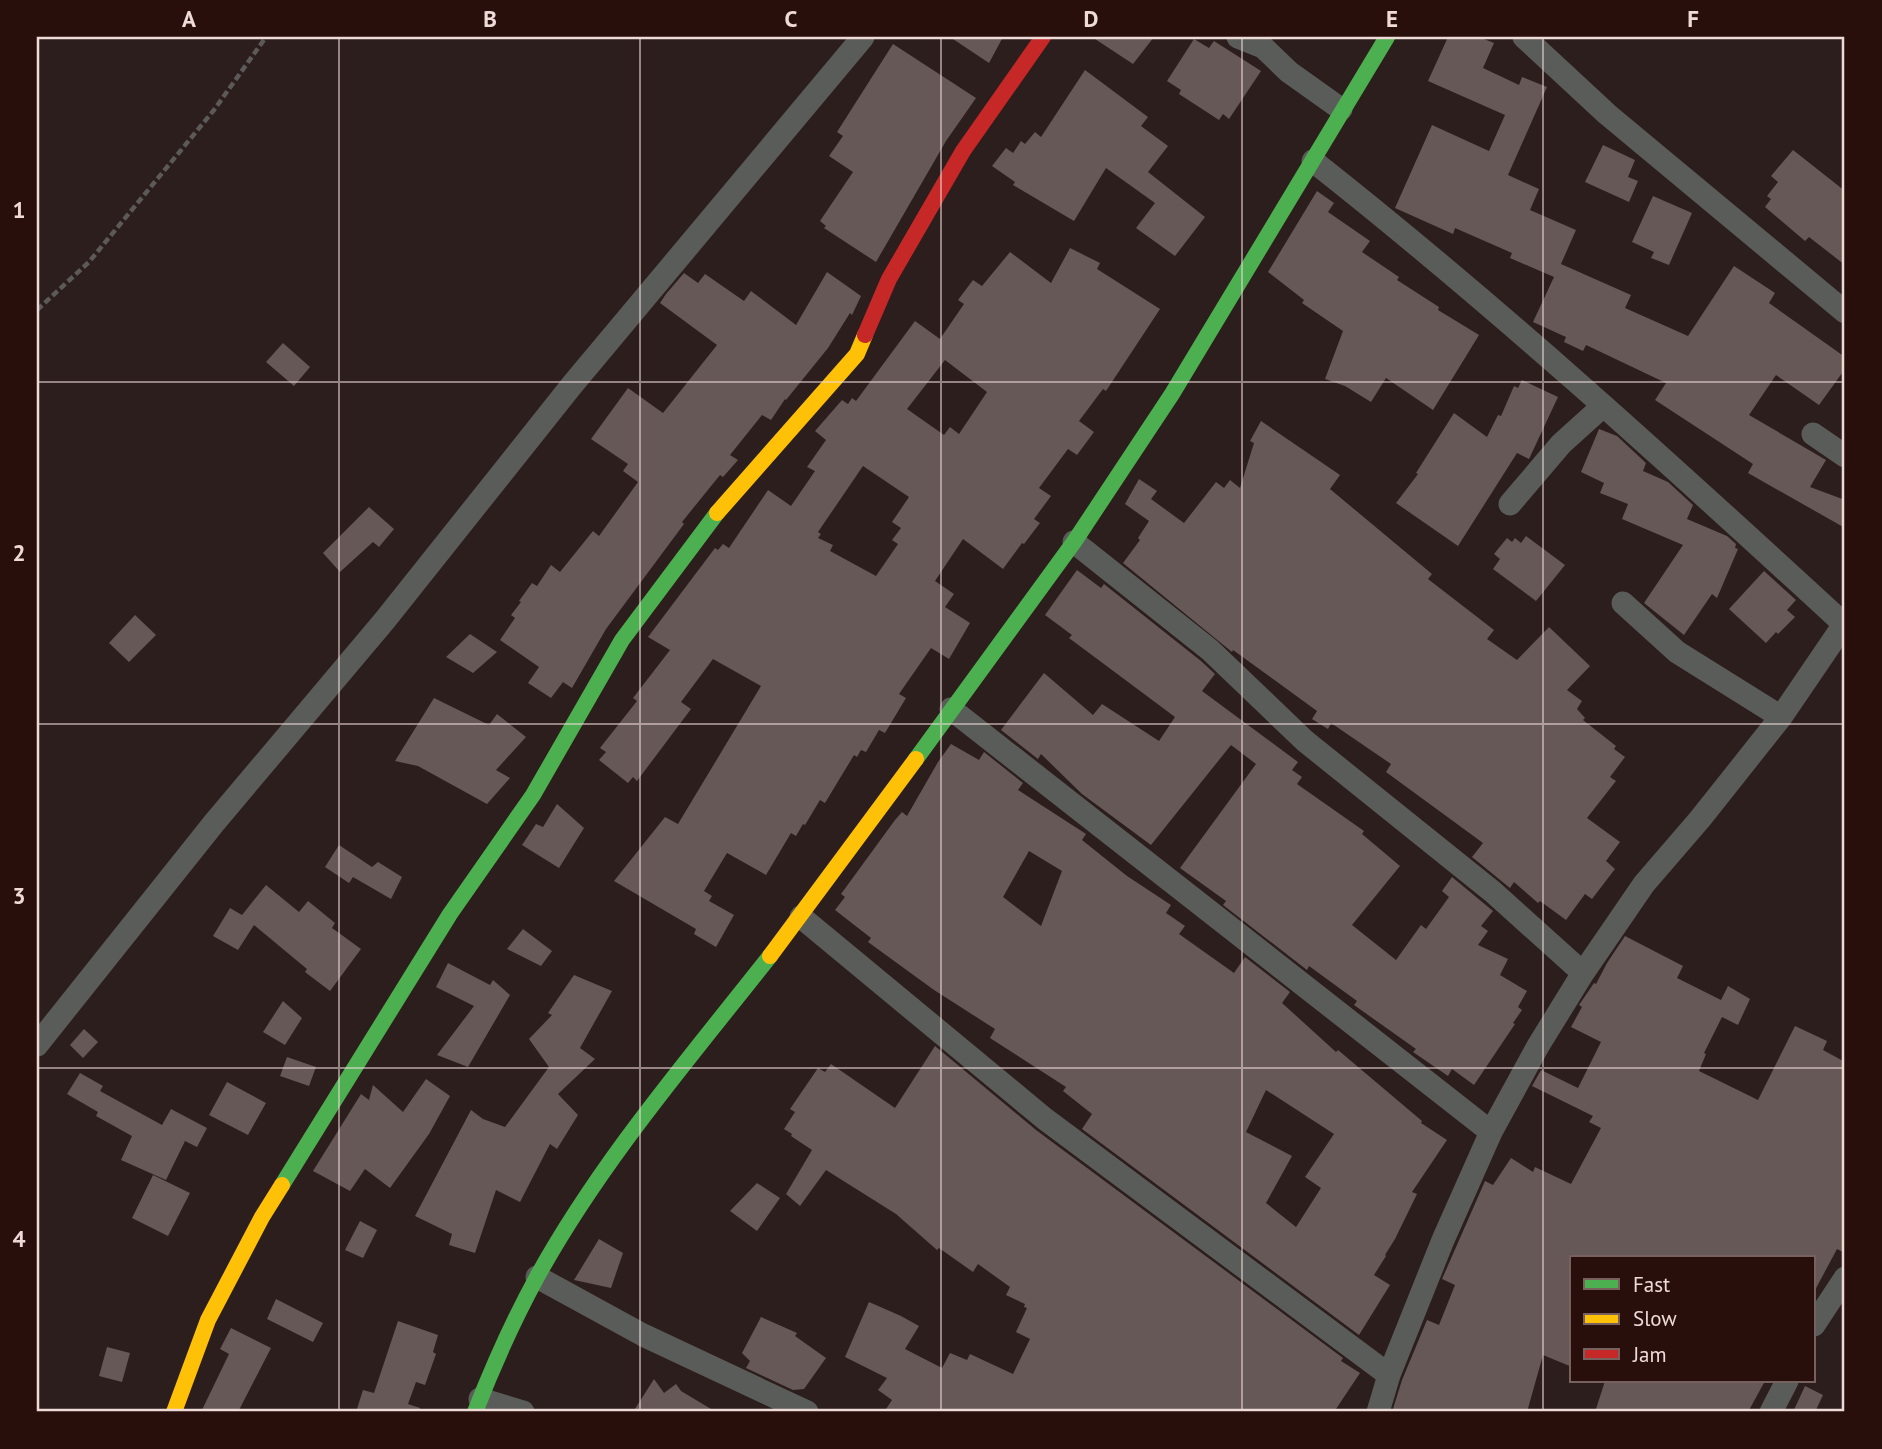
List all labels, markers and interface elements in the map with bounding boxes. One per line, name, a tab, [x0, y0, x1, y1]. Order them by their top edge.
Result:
text: A	[182, 4, 196, 33]
text: B	[483, 4, 497, 33]
text: C	[785, 4, 798, 33]
text: D	[1084, 4, 1098, 33]
text: E	[1386, 4, 1398, 33]
text: F	[1687, 4, 1699, 33]
text: 1	[12, 195, 26, 224]
text: 2	[12, 538, 26, 567]
text: 3	[12, 881, 26, 910]
text: 4	[12, 1224, 26, 1253]
legend	[1570, 1256, 1815, 1382]
text: Fast	[1633, 1271, 1670, 1298]
text: Slow	[1633, 1305, 1677, 1332]
text: Jam	[1632, 1341, 1667, 1368]

